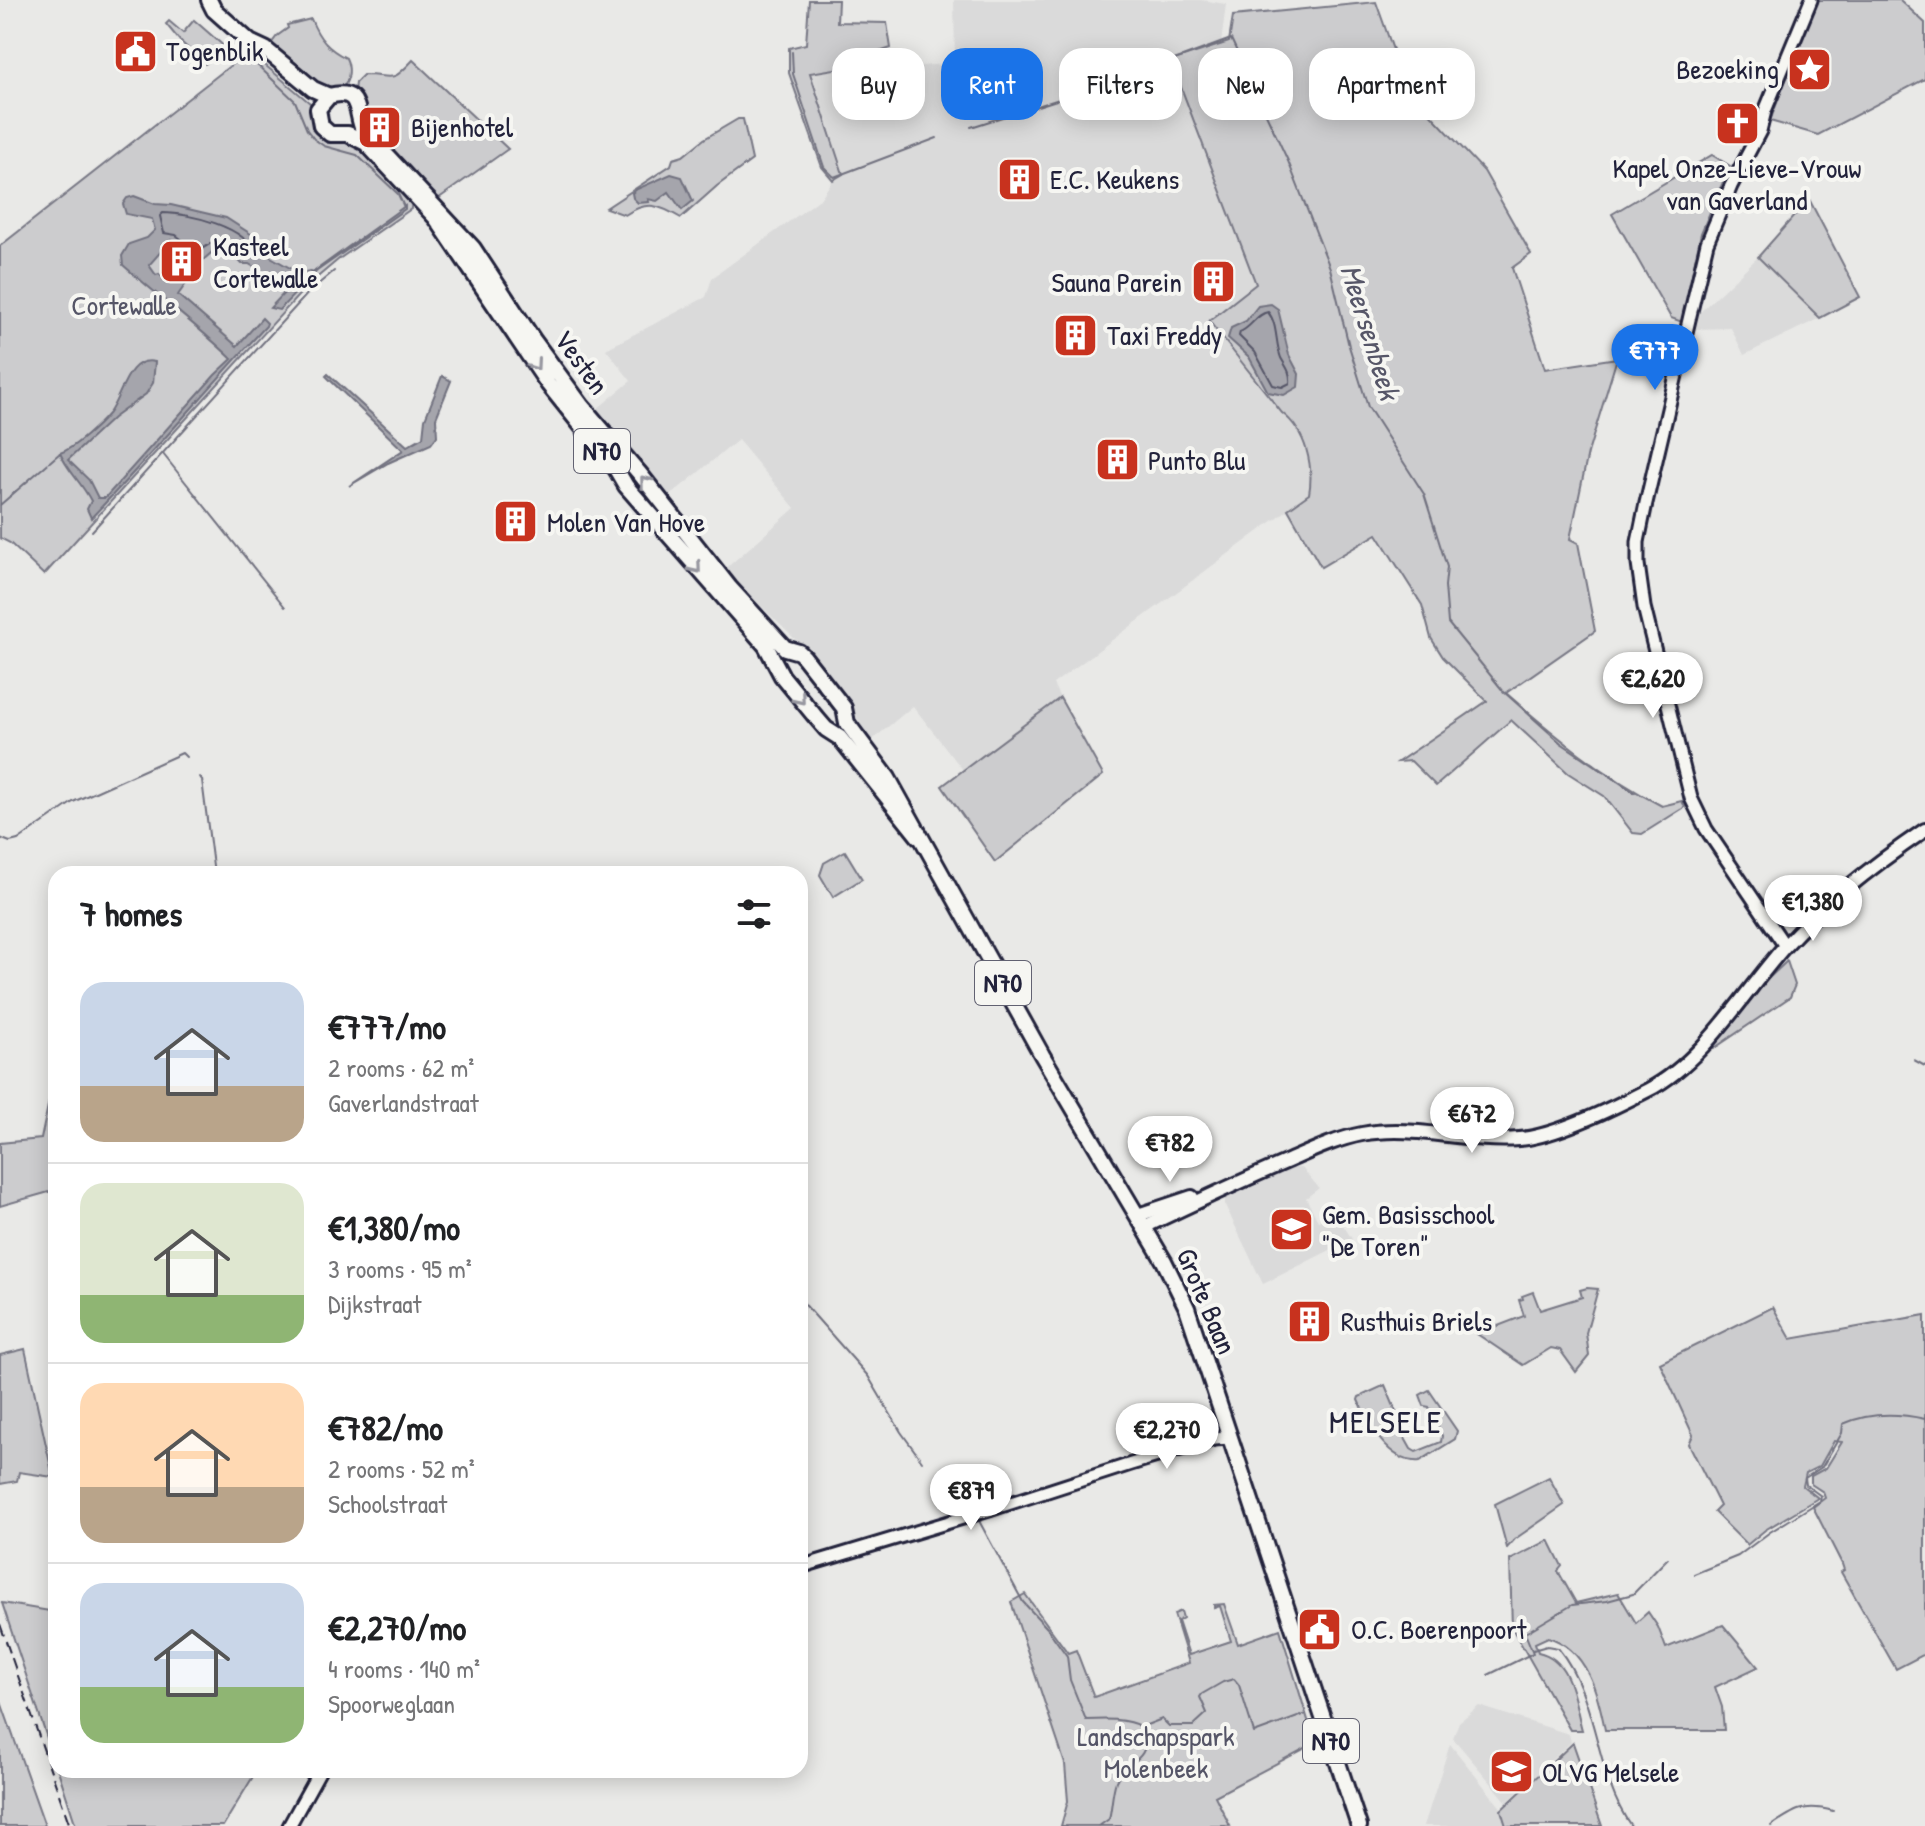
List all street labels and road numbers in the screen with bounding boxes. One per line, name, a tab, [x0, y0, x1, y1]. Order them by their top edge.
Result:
street label: Vesten	[546, 322, 618, 402]
road number: N70	[574, 429, 630, 473]
road number: N70	[975, 961, 1031, 1005]
street label: Grote Baan	[1168, 1242, 1246, 1360]
road number: N70	[1303, 1719, 1359, 1763]

